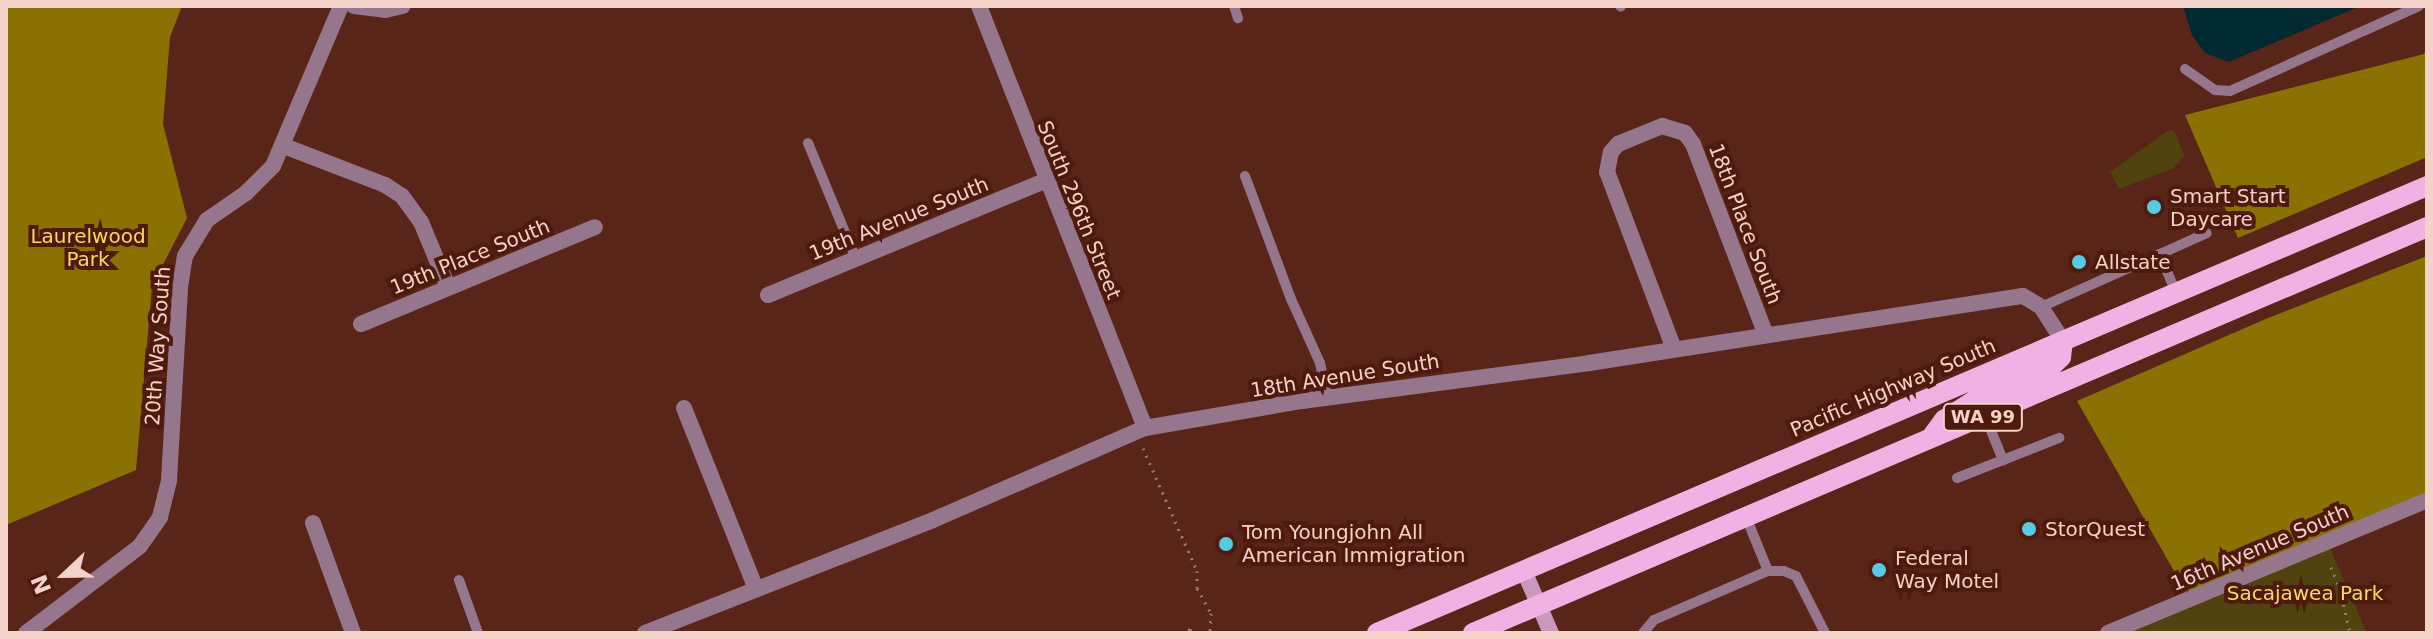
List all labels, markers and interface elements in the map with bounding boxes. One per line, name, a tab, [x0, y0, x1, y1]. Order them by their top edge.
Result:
street label: South 296th Street	[1032, 117, 1126, 303]
street label: 18th Place South	[1703, 140, 1787, 308]
street label: 19th Avenue South	[806, 172, 992, 266]
place label: Smart Start Daycare	[2170, 184, 2286, 231]
marker: Smart Start Daycare	[2145, 198, 2163, 216]
street label: 19th Place South	[387, 214, 553, 300]
park label: Laurelwood Park	[30, 224, 146, 271]
place label: Allstate	[2095, 250, 2170, 274]
marker: Allstate	[2070, 253, 2088, 271]
street label: 20th Way South	[140, 266, 176, 426]
street label: Pacific Highway South	[1787, 334, 1999, 442]
street label: 18th Avenue South	[1249, 349, 1441, 403]
road number: WA 99	[1941, 403, 2025, 431]
street label: 16th Avenue South	[2167, 500, 2353, 596]
place label: StorQuest	[2045, 517, 2145, 541]
place label: Tom Youngjohn All American Immigration	[1242, 520, 1465, 567]
marker: StorQuest	[2020, 520, 2038, 538]
north arrow	[24, 535, 104, 615]
marker: Tom Youngjohn All American Immigration	[1217, 535, 1235, 553]
place label: Federal Way Motel	[1895, 546, 1999, 593]
marker: Federal Way Motel	[1870, 561, 1888, 579]
text: N	[26, 571, 56, 597]
park label: Sacajawea Park	[2227, 581, 2383, 605]

